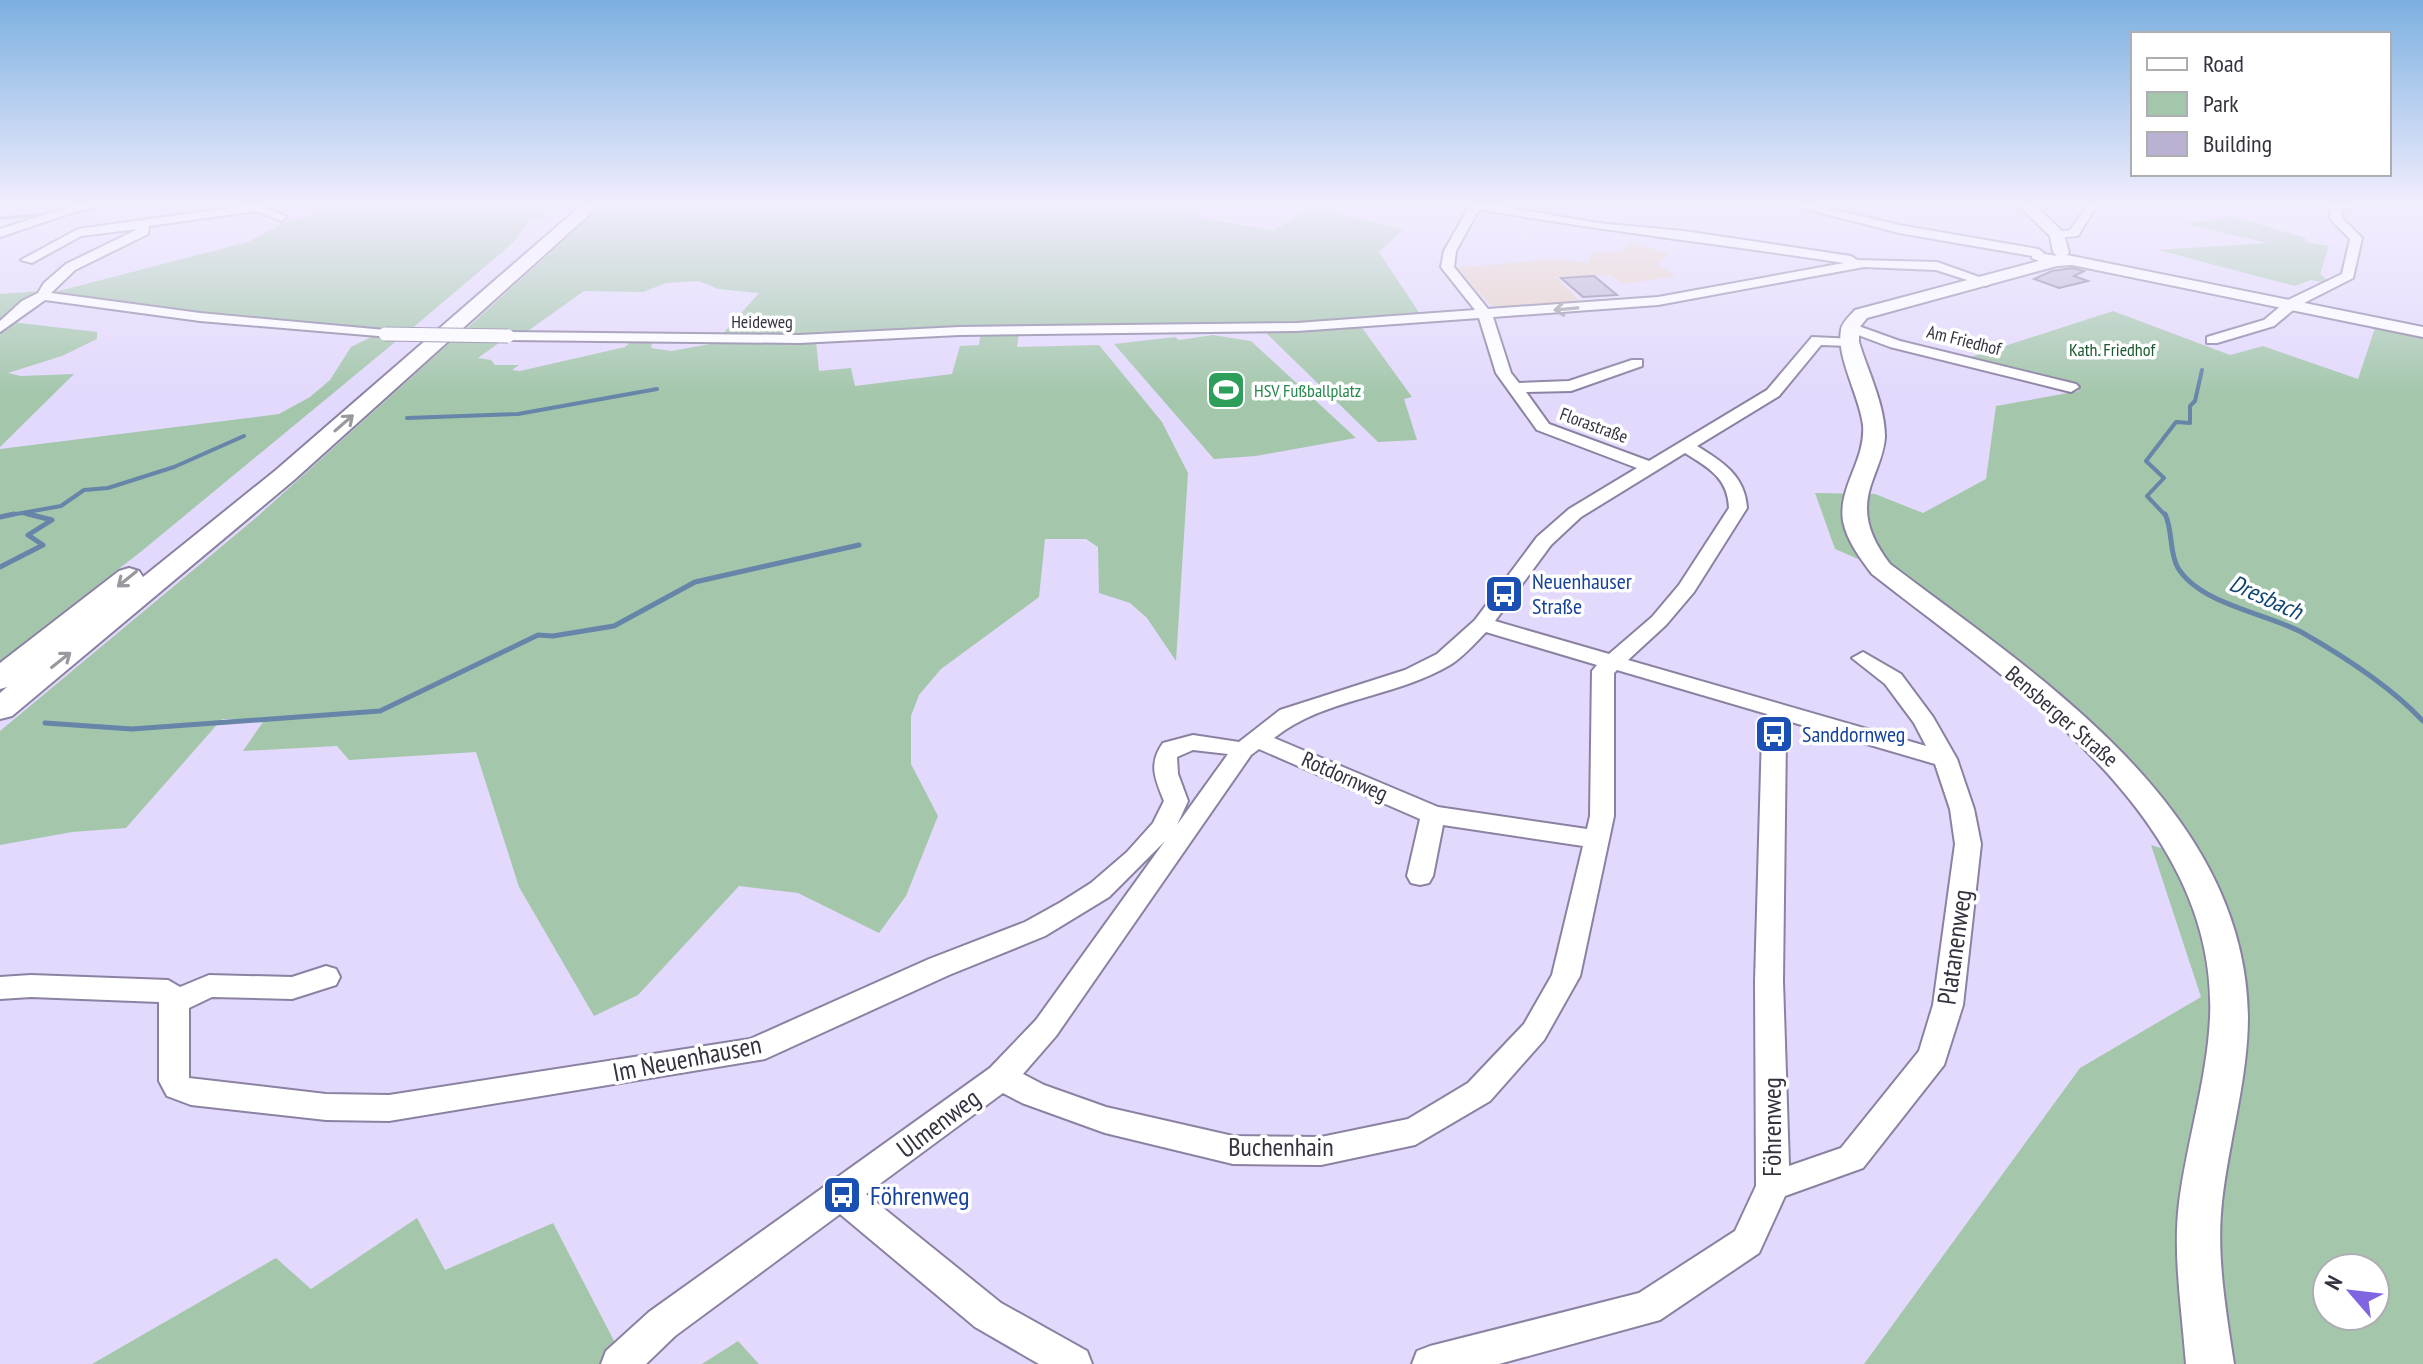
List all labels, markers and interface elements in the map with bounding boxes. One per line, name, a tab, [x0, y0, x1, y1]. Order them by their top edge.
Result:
legend	[2131, 32, 2391, 176]
text: Road	[2203, 48, 2244, 79]
text: Park	[2203, 88, 2239, 119]
text: Building	[2203, 128, 2272, 159]
one-way arrow	[1553, 302, 1580, 317]
street label: Heideweg	[731, 310, 793, 333]
street label: Am Friedhof	[1924, 320, 2005, 361]
park label: Kath. Friedhof	[2069, 338, 2156, 361]
sports icon: HSV Fußballplatz	[1205, 369, 1247, 411]
place label: HSV Fußballplatz	[1254, 379, 1361, 402]
street label: Florastraße	[1557, 402, 1631, 448]
one-way arrow	[333, 415, 353, 433]
place label: Neuenhauser Straße	[1532, 567, 1632, 620]
water label: Dresbach	[2225, 567, 2308, 627]
one-way arrow	[117, 570, 138, 587]
bus stop icon: Neuenhauser Straße	[1483, 573, 1525, 615]
one-way arrow	[50, 652, 71, 669]
street label: Bensberger Straße	[2000, 659, 2124, 773]
bus stop icon: Sanddornweg	[1753, 713, 1795, 755]
place label: Sanddornweg	[1802, 720, 1905, 748]
street label: Rotdornweg	[1298, 745, 1392, 807]
street label: Platanenweg	[1930, 887, 1978, 1007]
street label: Im Neuenhausen	[610, 1027, 764, 1089]
street label: Föhrenweg	[1755, 1077, 1788, 1177]
street label: Ulmenweg	[890, 1081, 986, 1165]
street label: Buchenhain	[1228, 1130, 1334, 1163]
bus stop icon: Föhrenweg	[821, 1174, 863, 1216]
place label: Föhrenweg	[870, 1179, 970, 1212]
north arrow	[2311, 1252, 2391, 1332]
text: N	[2318, 1271, 2348, 1294]

